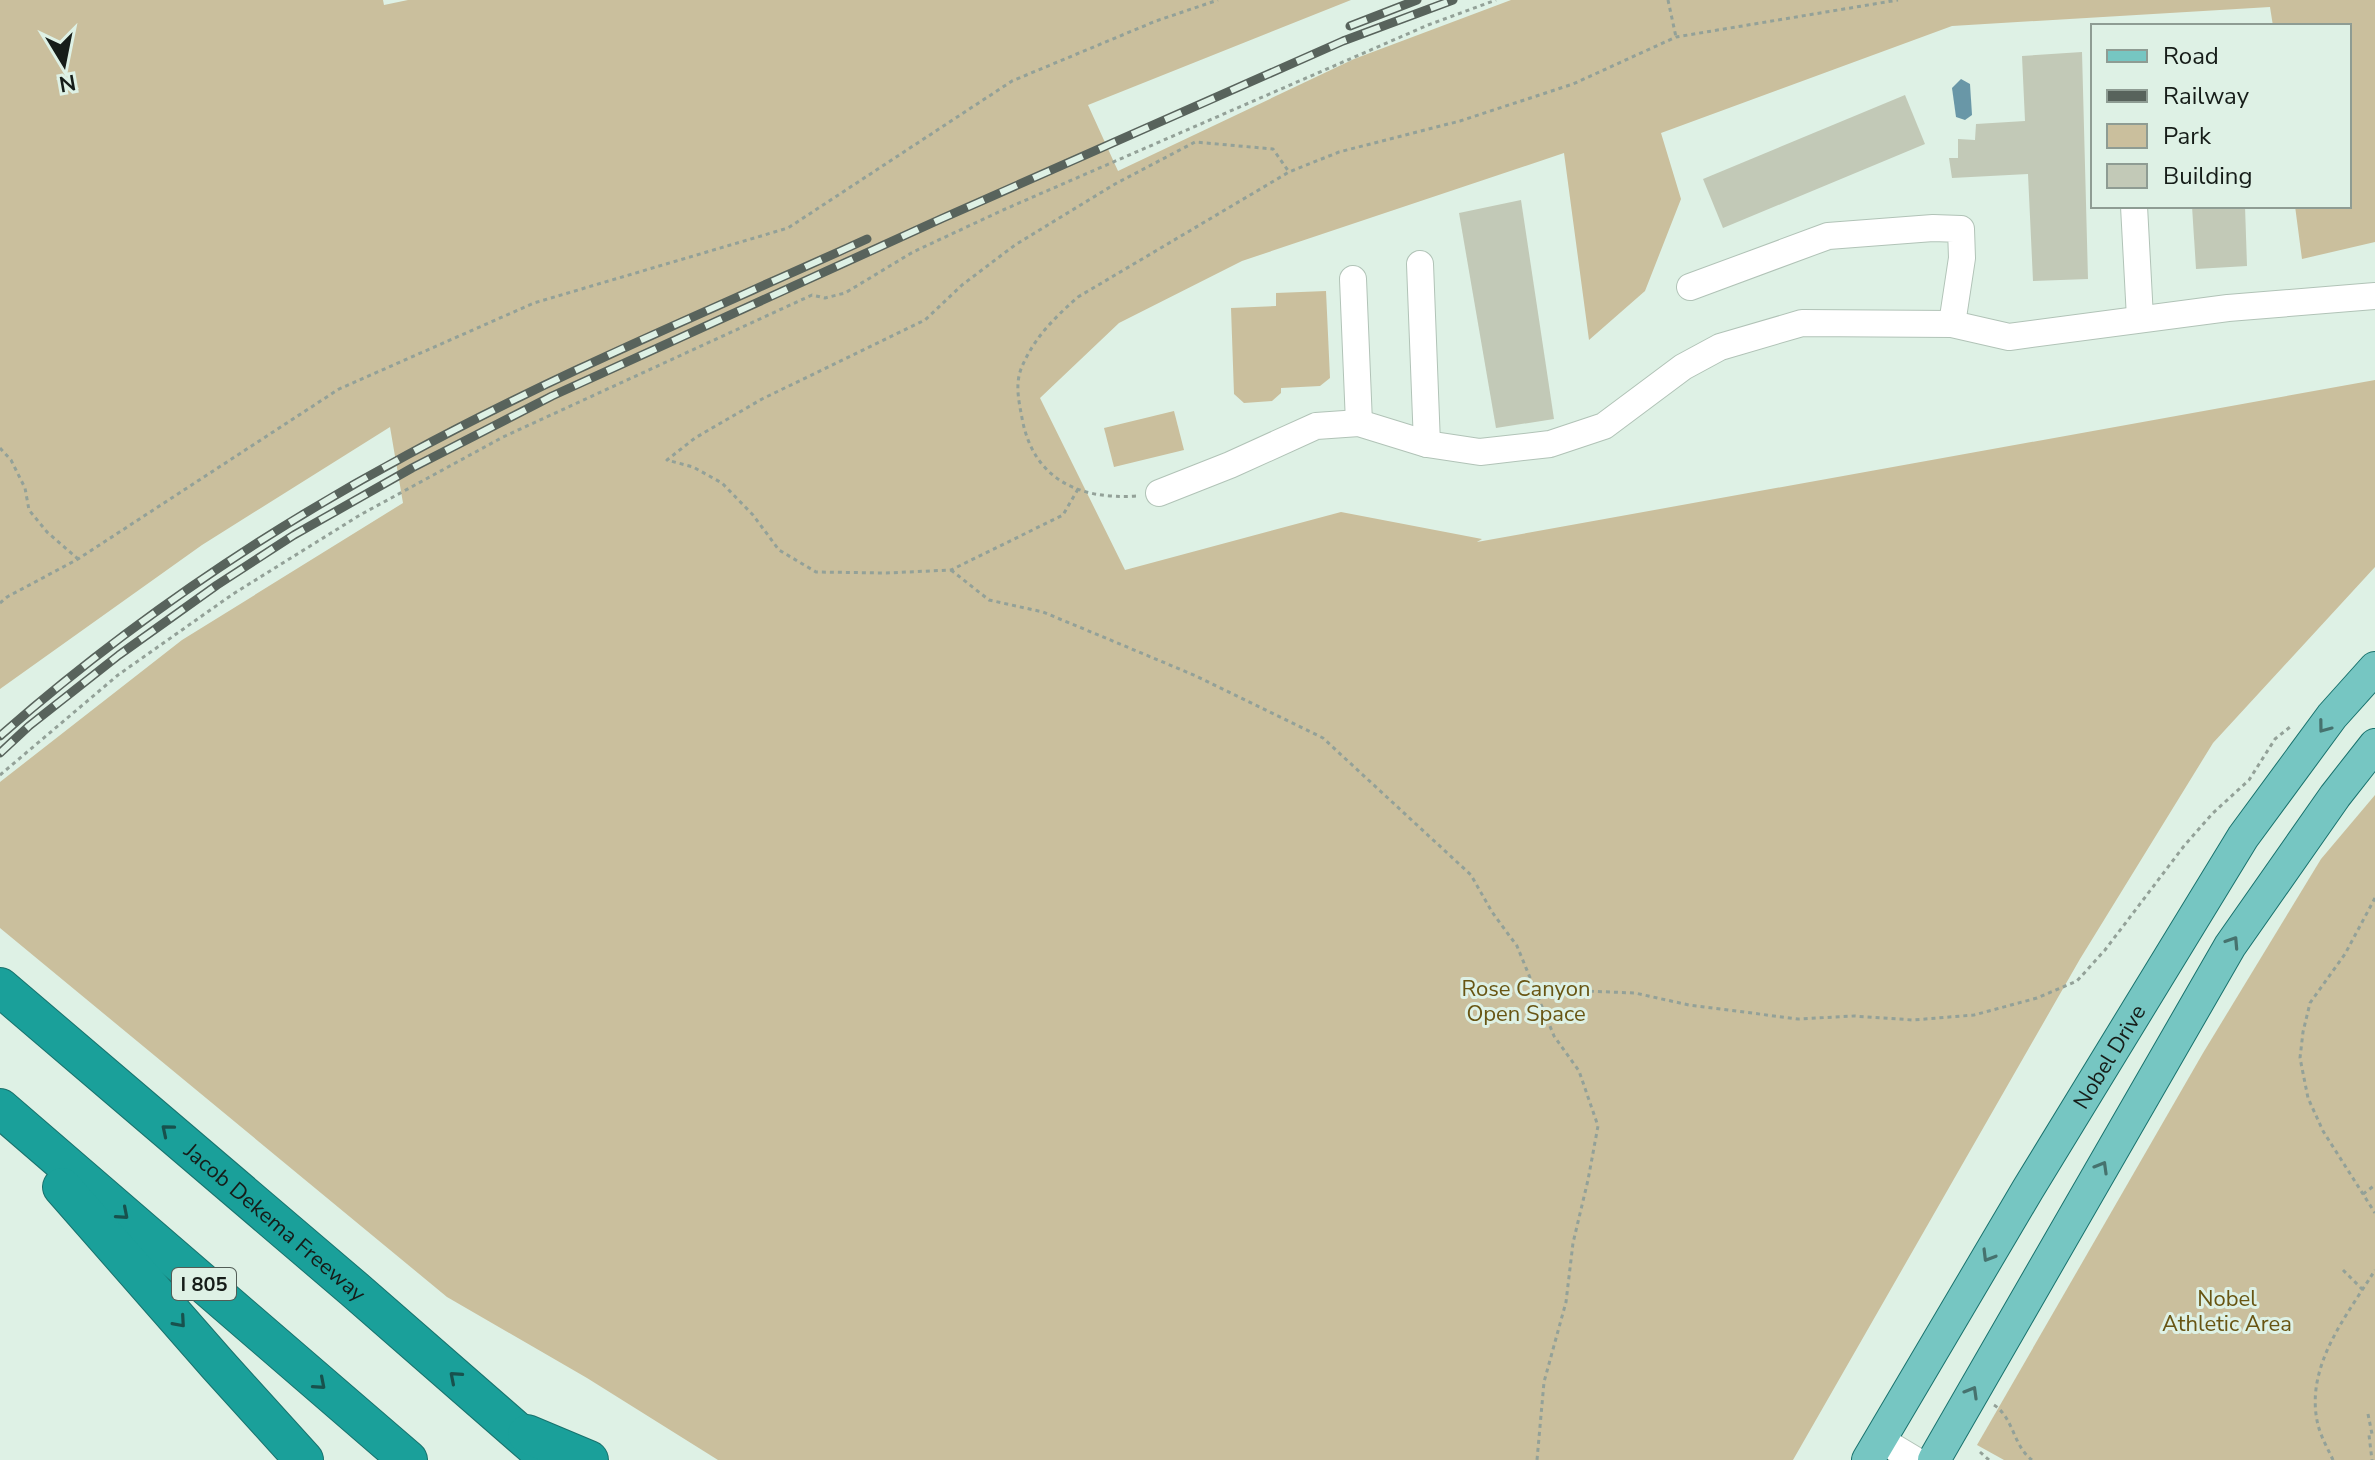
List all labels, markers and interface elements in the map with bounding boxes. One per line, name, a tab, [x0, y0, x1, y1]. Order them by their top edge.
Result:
north arrow	[24, 24, 104, 104]
legend	[2091, 24, 2351, 208]
text: Road	[2163, 40, 2219, 72]
text: N	[57, 67, 78, 99]
text: Railway	[2163, 80, 2250, 112]
text: Park	[2163, 120, 2212, 152]
text: Building	[2163, 160, 2253, 192]
one-way arrow	[2319, 719, 2334, 733]
one-way arrow	[2223, 937, 2238, 951]
park label: Rose Canyon Open Space	[1461, 974, 1591, 1029]
street label: Nobel Drive	[2066, 999, 2153, 1115]
one-way arrow	[162, 1125, 177, 1140]
street label: Jacob Dekema Freeway	[177, 1136, 373, 1309]
one-way arrow	[2092, 1161, 2108, 1176]
one-way arrow	[113, 1204, 128, 1219]
one-way arrow	[1982, 1247, 1998, 1262]
road number: I 805	[172, 1268, 236, 1300]
park label: Nobel Athletic Area	[2162, 1284, 2292, 1339]
one-way arrow	[171, 1313, 185, 1328]
one-way arrow	[449, 1372, 464, 1387]
one-way arrow	[310, 1374, 325, 1389]
one-way arrow	[1962, 1386, 1978, 1401]

